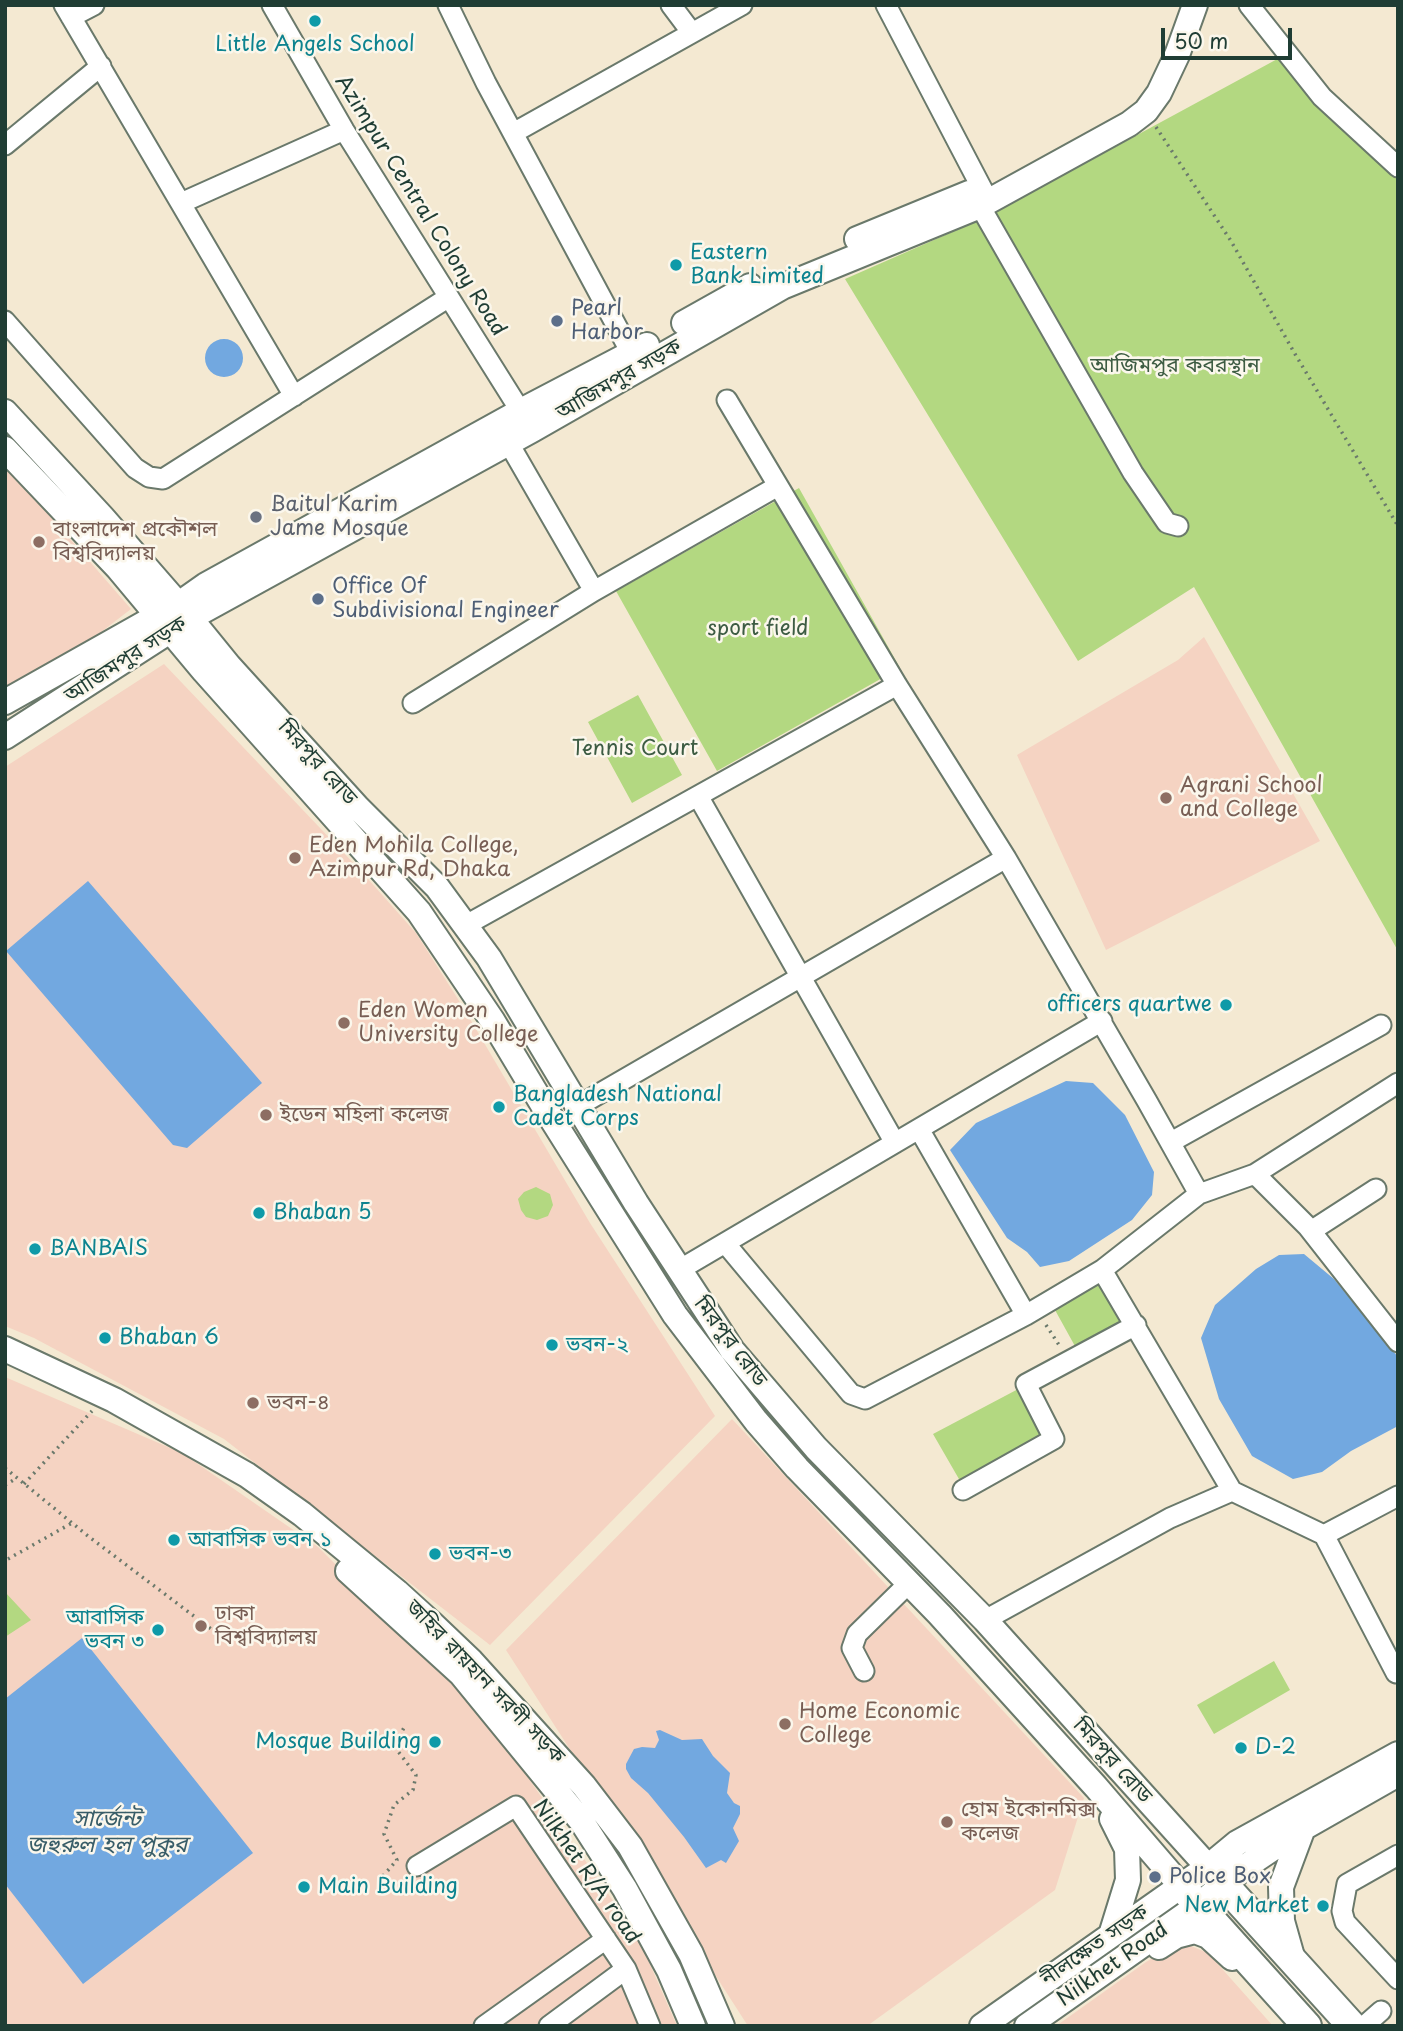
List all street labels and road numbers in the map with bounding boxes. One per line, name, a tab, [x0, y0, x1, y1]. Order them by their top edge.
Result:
street label: Azimpur Central Colony Road	[329, 71, 511, 341]
street label: আজিমপুর সড়ক	[552, 334, 686, 426]
street label: আজিমপুর সড়ক	[60, 611, 192, 709]
street label: মিরপুর রোড	[272, 715, 362, 811]
street label: মিরপুর রোড	[688, 1292, 772, 1392]
street label: জহির রায়হান সরণী সড়ক	[400, 1595, 570, 1769]
street label: মিরপুর রোড	[1067, 1713, 1157, 1809]
street label: Nilkhet R/A road	[527, 1795, 645, 1949]
street label: নীলক্ষেত সড়ক	[1037, 1900, 1153, 1992]
street label: Nilkhet Road	[1053, 1918, 1173, 2012]

